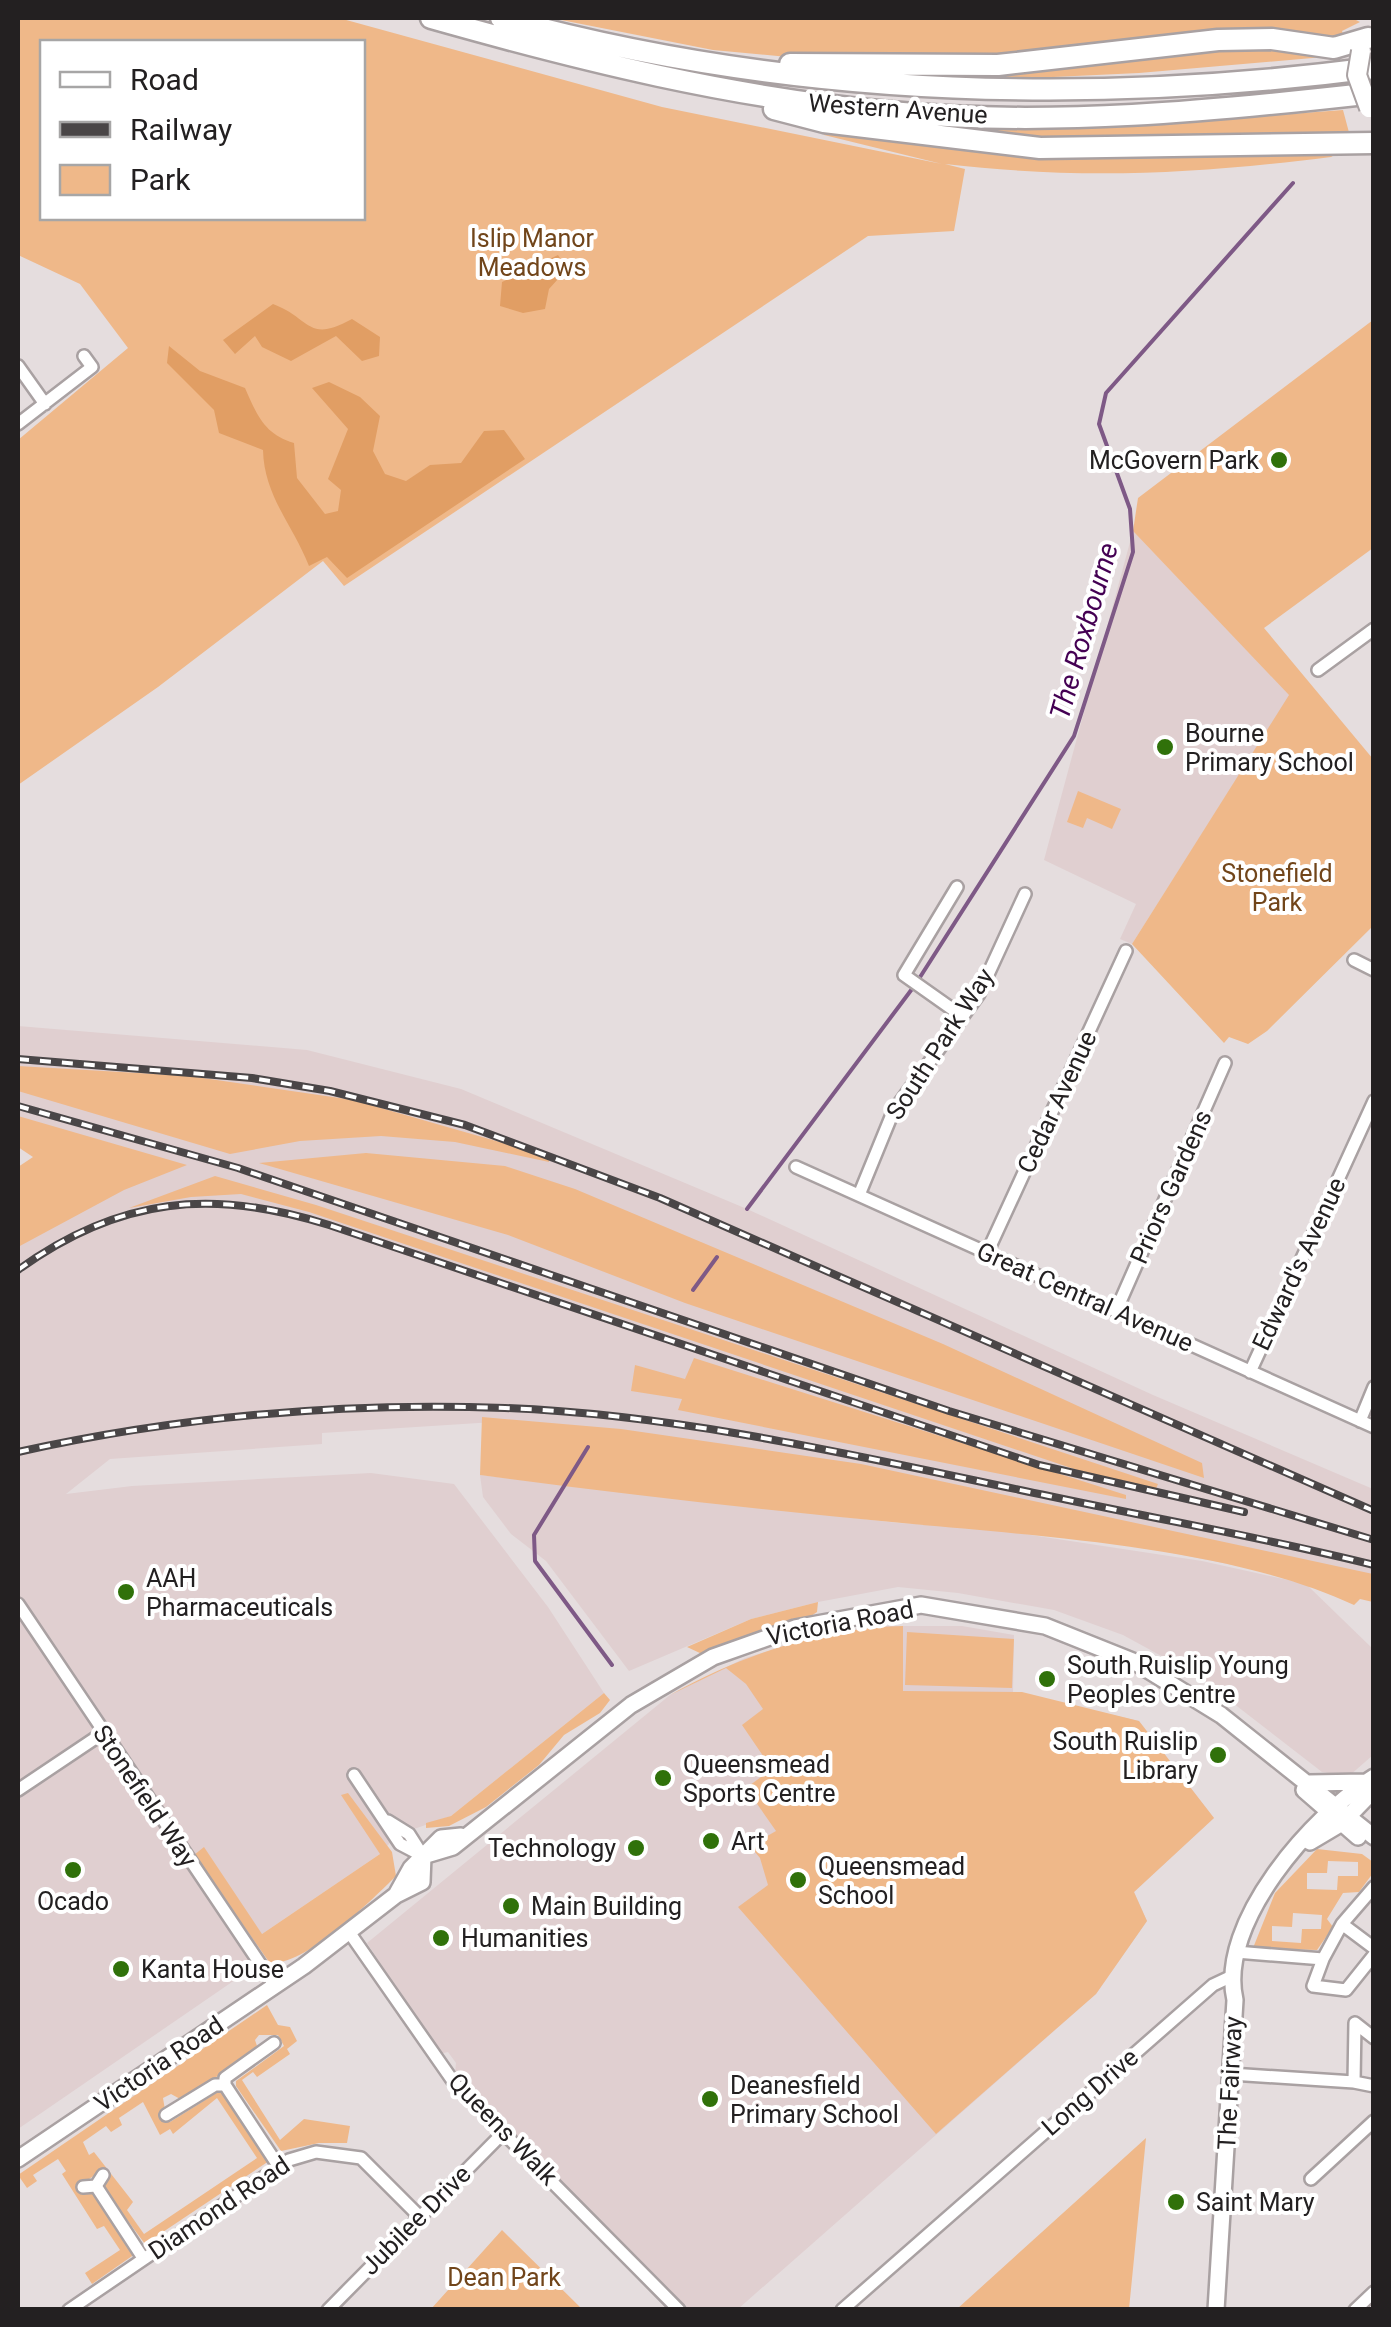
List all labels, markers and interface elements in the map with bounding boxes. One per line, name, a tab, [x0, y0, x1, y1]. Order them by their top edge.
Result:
legend	[40, 40, 365, 220]
text: Road	[130, 62, 199, 97]
street label: Western Avenue	[807, 88, 989, 130]
text: Railway	[130, 112, 232, 147]
text: Park	[130, 162, 191, 197]
park label: Islip Manor Meadows	[470, 224, 595, 282]
place label: McGovern Park	[1089, 446, 1259, 475]
marker: McGovern Park	[1268, 449, 1290, 471]
water label: The Roxbourne	[1043, 539, 1125, 723]
place label: Bourne Primary School	[1185, 719, 1354, 777]
marker: Bourne Primary School	[1154, 736, 1176, 758]
park label: Stonefield Park	[1221, 859, 1333, 917]
street label: South Park Way	[880, 963, 1000, 1125]
street label: Cedar Avenue	[1011, 1026, 1103, 1178]
street label: Priors Gardens	[1124, 1106, 1218, 1268]
street label: Edward's Avenue	[1246, 1173, 1352, 1355]
street label: Great Central Avenue	[972, 1236, 1198, 1358]
place label: AAH Pharmaceuticals	[146, 1564, 333, 1622]
marker: AAH Pharmaceuticals	[115, 1581, 137, 1603]
street label: Victoria Road	[764, 1595, 916, 1651]
place label: South Ruislip Young Peoples Centre	[1067, 1651, 1289, 1709]
marker: South Ruislip Young Peoples Centre	[1036, 1668, 1058, 1690]
street label: Stonefield Way	[87, 1720, 203, 1872]
place label: South Ruislip Library	[1053, 1727, 1198, 1785]
marker: South Ruislip Library	[1207, 1744, 1229, 1766]
place label: Queensmead Sports Centre	[683, 1750, 836, 1808]
marker: Queensmead Sports Centre	[652, 1767, 674, 1789]
place label: Art	[731, 1827, 765, 1856]
marker: Art	[700, 1830, 722, 1852]
place label: Technology	[488, 1834, 616, 1863]
marker: Technology	[625, 1837, 647, 1859]
place label: Queensmead School	[818, 1852, 965, 1910]
marker: Ocado	[62, 1859, 84, 1881]
marker: Queensmead School	[787, 1869, 809, 1891]
place label: Ocado	[37, 1887, 109, 1916]
place label: Main Building	[531, 1892, 682, 1921]
marker: Main Building	[500, 1895, 522, 1917]
place label: Humanities	[461, 1924, 588, 1953]
marker: Humanities	[430, 1927, 452, 1949]
place label: Kanta House	[141, 1955, 284, 1984]
marker: Kanta House	[110, 1958, 132, 1980]
street label: Victoria Road	[89, 2010, 229, 2118]
street label: The Fairway	[1212, 2015, 1248, 2151]
street label: Long Drive	[1036, 2042, 1144, 2142]
street label: Queens Walk	[442, 2067, 564, 2191]
place label: Deanesfield Primary School	[730, 2071, 899, 2129]
marker: Deanesfield Primary School	[699, 2088, 721, 2110]
street label: Diamond Road	[143, 2150, 295, 2266]
street label: Jubilee Drive	[355, 2159, 477, 2281]
place label: Saint Mary	[1196, 2188, 1315, 2217]
marker: Saint Mary	[1165, 2191, 1187, 2213]
park label: Dean Park	[447, 2263, 561, 2292]

